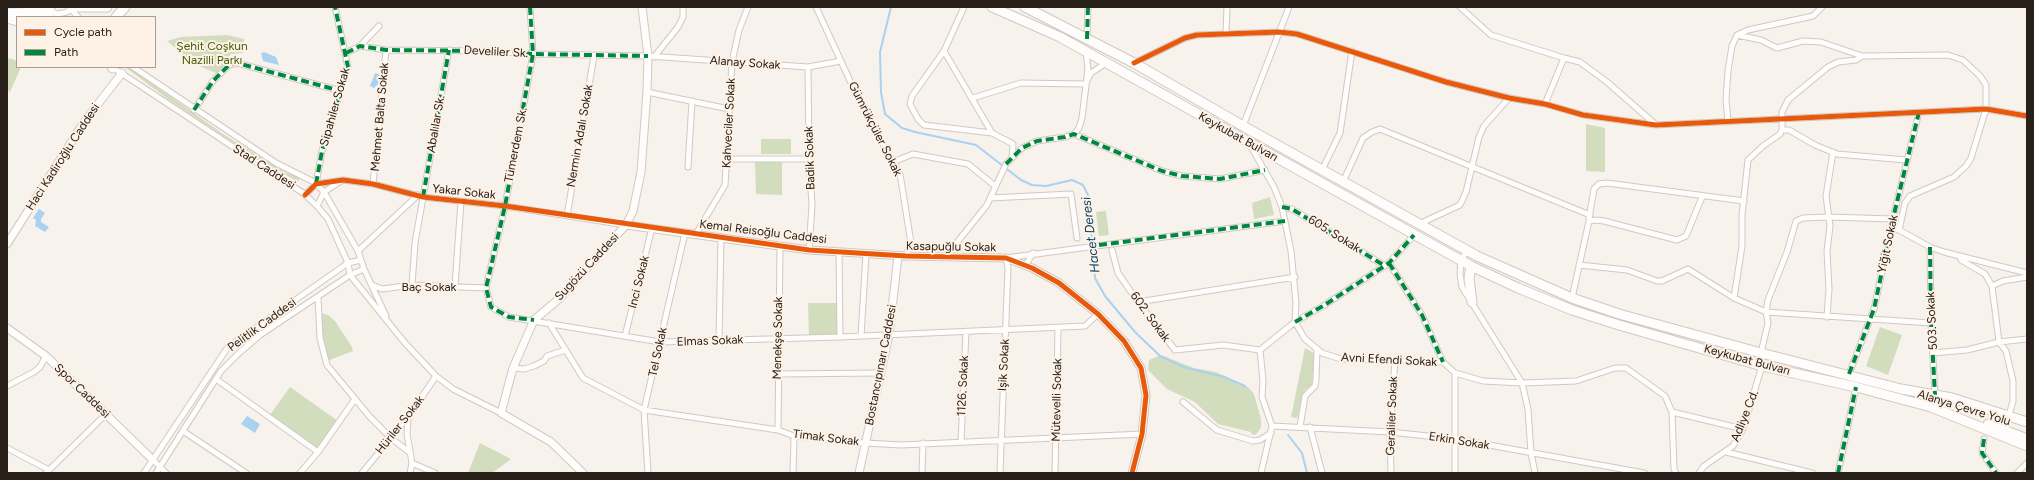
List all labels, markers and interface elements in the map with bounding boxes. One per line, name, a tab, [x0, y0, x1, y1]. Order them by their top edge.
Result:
legend	[16, 16, 156, 68]
text: Cycle path	[54, 25, 112, 39]
park label: Şehit Coşkun Nazilli Parkı	[176, 39, 248, 67]
street label: Develiler Sk.	[463, 43, 529, 61]
text: Path	[54, 45, 78, 59]
street label: Alanay Sokak	[709, 53, 781, 73]
street label: Mehmet Balta Sokak	[368, 62, 392, 172]
street label: Sipahiler Sokak	[317, 66, 353, 148]
street label: Kahveciler Sokak	[719, 78, 739, 168]
street label: Gümrükçüler Sokak	[845, 79, 905, 179]
street label: Nermin Adalı Sokak	[564, 83, 596, 189]
street label: Abalılar Sk.	[424, 94, 448, 154]
street label: Haci Kadiroğlu Caddesi	[23, 101, 103, 213]
street label: Tümerdem Sk.	[502, 106, 530, 184]
street label: Keykubat Bulvarı	[1196, 109, 1280, 165]
street label: Badik Sokak	[802, 126, 818, 190]
street label: Stad Caddesi	[230, 141, 298, 193]
street label: Yakar Sokak	[432, 182, 496, 202]
water label: Hacet Deresi	[1079, 196, 1103, 274]
street label: 605. Sokak	[1305, 212, 1363, 256]
street label: Yiğit Sokak	[1875, 213, 1901, 275]
street label: Kemal Reisoğlu Caddesi	[698, 217, 828, 247]
street label: Sugözü Caddesi	[552, 230, 622, 304]
street label: Kasapuğlu Sokak	[906, 239, 996, 255]
street label: Inci Sokak	[625, 254, 653, 310]
street label: Baç Sokak	[402, 280, 456, 294]
street label: 602. Sokak	[1127, 289, 1173, 345]
street label: 503. Sokak	[1923, 291, 1941, 351]
street label: Pelitlik Caddesi	[225, 295, 299, 355]
street label: Menekşe Sokak	[770, 296, 786, 380]
street label: Bostancıpınarı Caddesi	[862, 303, 900, 427]
street label: Tel Sokak	[646, 326, 670, 378]
street label: Elmas Sokak	[676, 333, 744, 349]
street label: Işik Sokak	[995, 338, 1013, 392]
street label: Keykubat Bulvarı	[1702, 342, 1792, 378]
street label: Avni Efendi Sokak	[1341, 350, 1437, 370]
street label: 1126. Sokak	[954, 355, 972, 417]
street label: Mütevelli Sokak	[1049, 358, 1065, 442]
street label: Spor Caddesi	[51, 361, 113, 421]
street label: Geraliler Sokak	[1383, 376, 1401, 456]
street label: Alanya Çevre Yolu	[1916, 387, 2012, 429]
street label: Adliye Cd.	[1728, 388, 1762, 444]
street label: Hüriler Sokak	[373, 393, 427, 457]
street label: Timak Sokak	[792, 427, 860, 449]
street label: Erkin Sokak	[1428, 429, 1490, 453]

